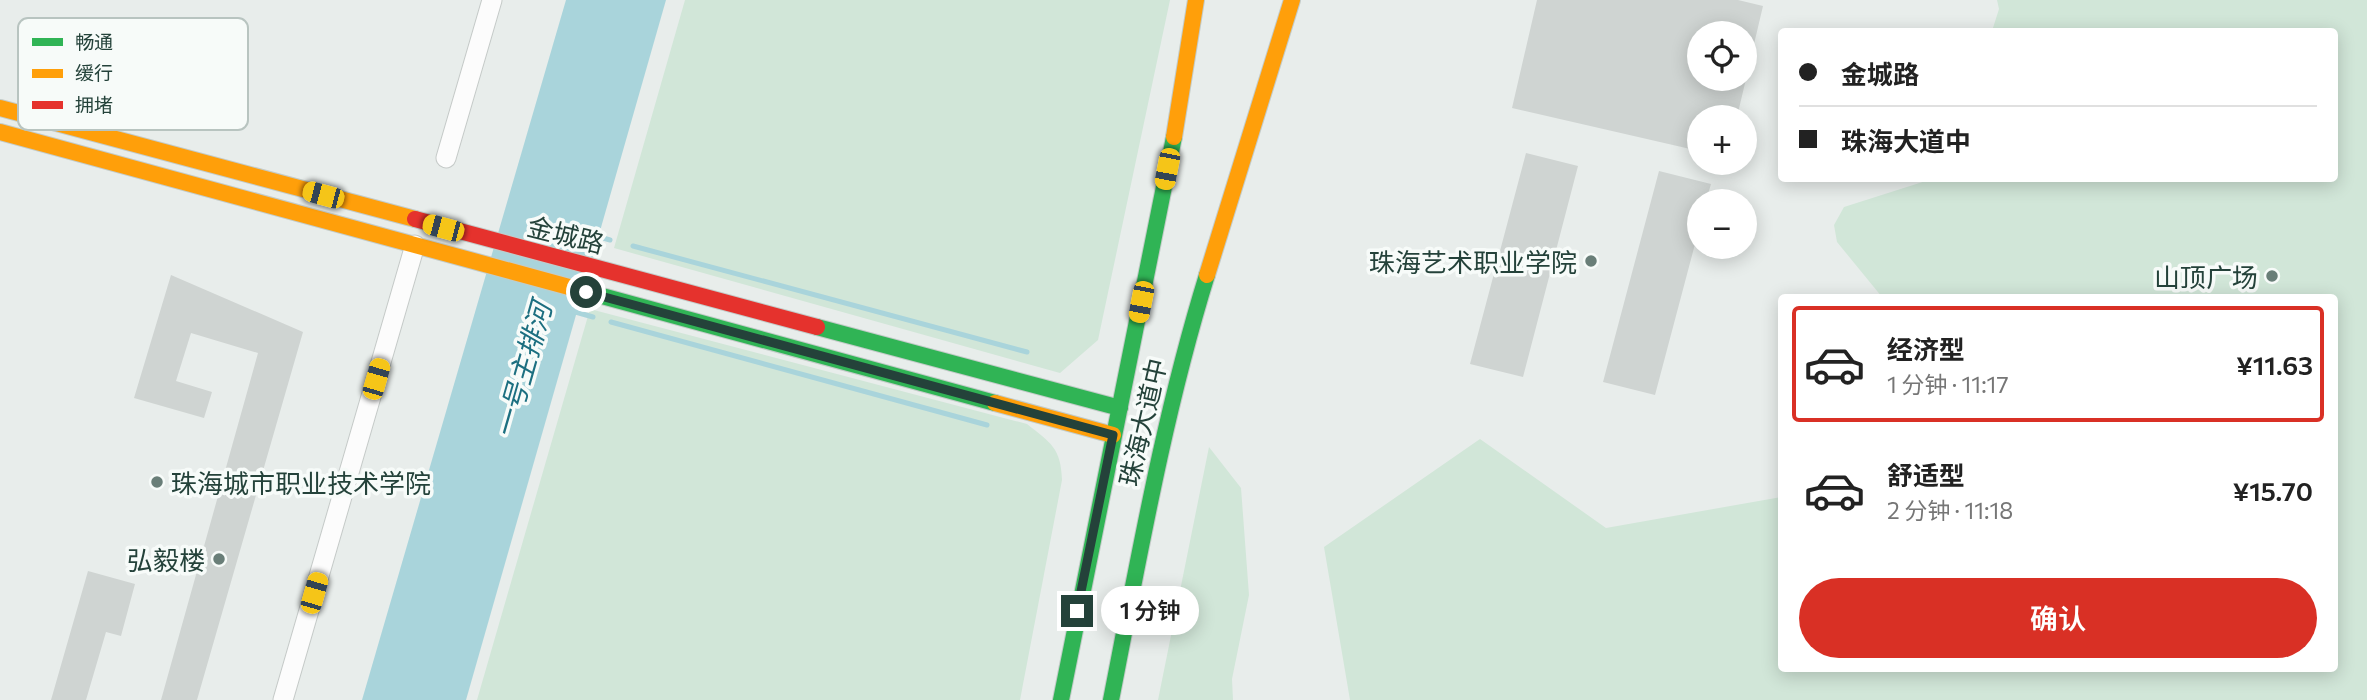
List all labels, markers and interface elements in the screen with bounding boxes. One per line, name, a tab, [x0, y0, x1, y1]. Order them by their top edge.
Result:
legend	[18, 18, 248, 130]
map controls	[1687, 21, 1757, 259]
button: locate	[1687, 21, 1757, 91]
text: 畅通	[75, 30, 113, 53]
text: 金城路	[1841, 58, 1919, 89]
text: 缓行	[75, 61, 113, 84]
text: 拥堵	[75, 93, 113, 116]
button: +	[1687, 105, 1757, 175]
text: 珠海大道中	[1841, 125, 1971, 156]
car	[1153, 146, 1182, 192]
car	[300, 179, 347, 211]
button: −	[1687, 189, 1757, 259]
street label: 金城路	[524, 210, 608, 258]
car	[420, 212, 467, 244]
place label: 珠海艺术职业学院	[1369, 246, 1577, 277]
marker: 珠海艺术职业学院	[1583, 253, 1599, 269]
place label: 山顶广场	[2154, 261, 2258, 292]
marker: 山顶广场	[2264, 268, 2280, 284]
route start	[570, 276, 602, 308]
car	[1127, 279, 1156, 325]
water label: 一号主排河	[486, 293, 559, 442]
icon: car	[1803, 333, 1866, 396]
text: 经济型	[1887, 333, 1965, 364]
text: ¥11.63	[2236, 349, 2313, 380]
street label: 珠海大道中	[1112, 355, 1172, 489]
car	[361, 356, 392, 402]
text: 1 分钟 · 11:17	[1887, 370, 2009, 398]
icon: car	[1803, 459, 1866, 522]
text: 舒适型	[1887, 459, 1965, 490]
place label: 珠海城市职业技术学院	[171, 467, 431, 498]
marker: 珠海城市职业技术学院	[149, 474, 165, 490]
text: ¥15.70	[2233, 475, 2313, 506]
text: 2 分钟 · 11:18	[1887, 496, 2013, 524]
place label: 弘毅楼	[127, 544, 205, 575]
marker: 弘毅楼	[211, 551, 227, 567]
car	[299, 570, 330, 616]
button: 确认	[1799, 578, 2317, 658]
callout: 1 分钟	[1102, 586, 1200, 636]
route end	[1061, 595, 1093, 627]
text: 1 分钟	[1120, 596, 1180, 624]

